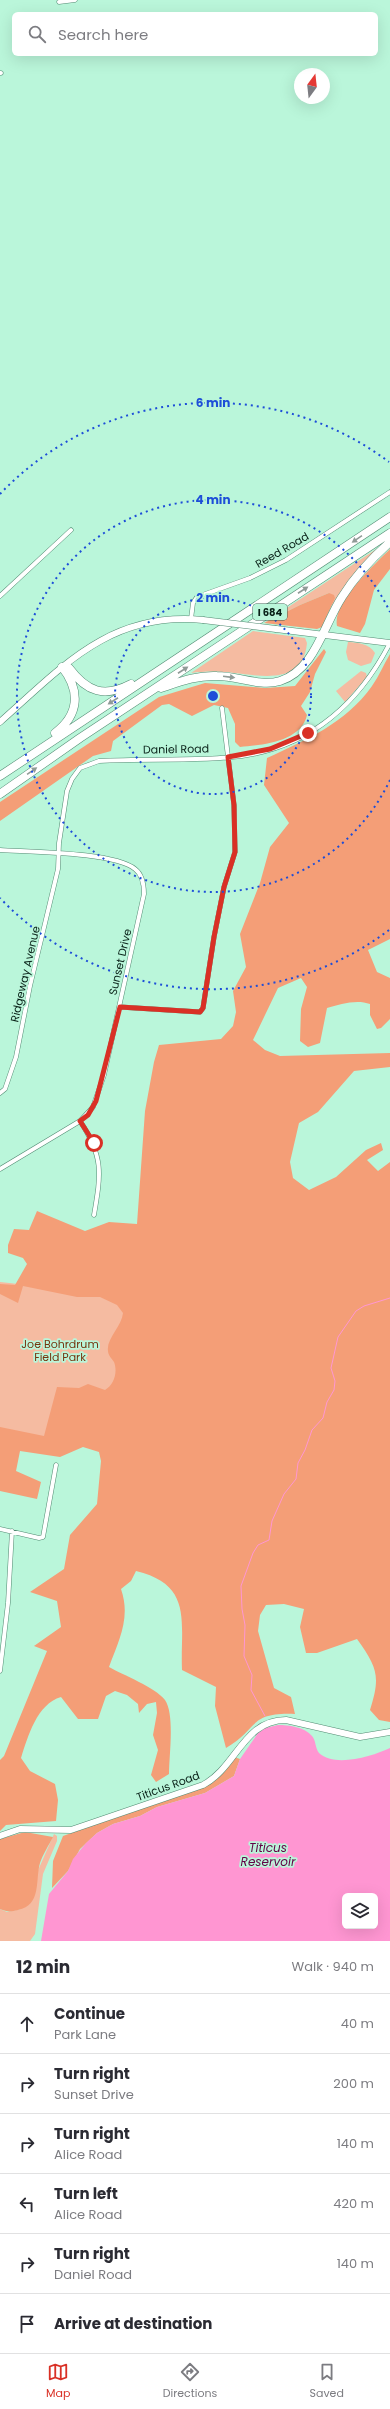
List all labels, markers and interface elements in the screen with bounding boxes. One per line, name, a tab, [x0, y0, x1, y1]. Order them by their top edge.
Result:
search box	[12, 12, 378, 56]
icon: search	[26, 23, 48, 45]
text: Search here	[58, 24, 148, 45]
north arrow	[294, 68, 330, 104]
text: 6 min	[196, 394, 230, 411]
text: 4 min	[195, 491, 231, 508]
street label: Reed Road	[252, 528, 312, 572]
one-way arrow	[352, 535, 363, 542]
one-way arrow	[297, 587, 309, 594]
text: 2 min	[196, 589, 230, 606]
road number: I 684	[253, 604, 287, 620]
one-way arrow	[178, 666, 188, 674]
one-way arrow	[223, 674, 235, 680]
centre of rings	[206, 689, 220, 703]
one-way arrow	[107, 697, 118, 705]
route end	[299, 724, 317, 742]
street label: Daniel Road	[143, 740, 209, 758]
one-way arrow	[26, 767, 37, 775]
street label: Ridgeway Avenue	[6, 924, 44, 1024]
street label: Sunset Drive	[105, 927, 135, 997]
route start	[85, 1134, 103, 1152]
park label: Joe Bohrdrum Field Park	[21, 1336, 99, 1365]
street label: Titicus Road	[134, 1767, 202, 1805]
water label: Titicus Reservoir	[241, 1839, 296, 1870]
map controls	[342, 1893, 378, 1929]
button: layers	[342, 1893, 378, 1929]
text: 12 min	[16, 1955, 70, 1979]
text: Walk · 940 m	[292, 1957, 374, 1976]
text: Continue	[54, 2003, 125, 2024]
icon: ahead	[16, 2013, 38, 2035]
text: 40 m	[341, 2014, 374, 2033]
text: Park Lane	[54, 2025, 116, 2044]
text: Turn right	[54, 2063, 130, 2084]
icon: right	[16, 2073, 38, 2095]
text: 200 m	[333, 2074, 374, 2093]
text: Sunset Drive	[54, 2085, 134, 2104]
text: Turn right	[54, 2123, 130, 2144]
icon: right	[16, 2133, 38, 2155]
text: 140 m	[337, 2134, 374, 2153]
text: Alice Road	[54, 2145, 122, 2164]
text: Turn left	[54, 2183, 118, 2204]
icon: left	[16, 2193, 38, 2215]
text: 420 m	[333, 2194, 374, 2213]
text: Alice Road	[54, 2205, 122, 2224]
text: Turn right	[54, 2243, 130, 2264]
icon: right	[16, 2253, 38, 2275]
text: 140 m	[337, 2254, 374, 2273]
text: Daniel Road	[54, 2265, 132, 2284]
icon: arrive	[16, 2313, 38, 2335]
text: Arrive at destination	[54, 2313, 212, 2334]
tab: Map	[46, 2361, 70, 2402]
tab: Directions	[163, 2361, 217, 2402]
tab: Saved	[310, 2361, 344, 2402]

